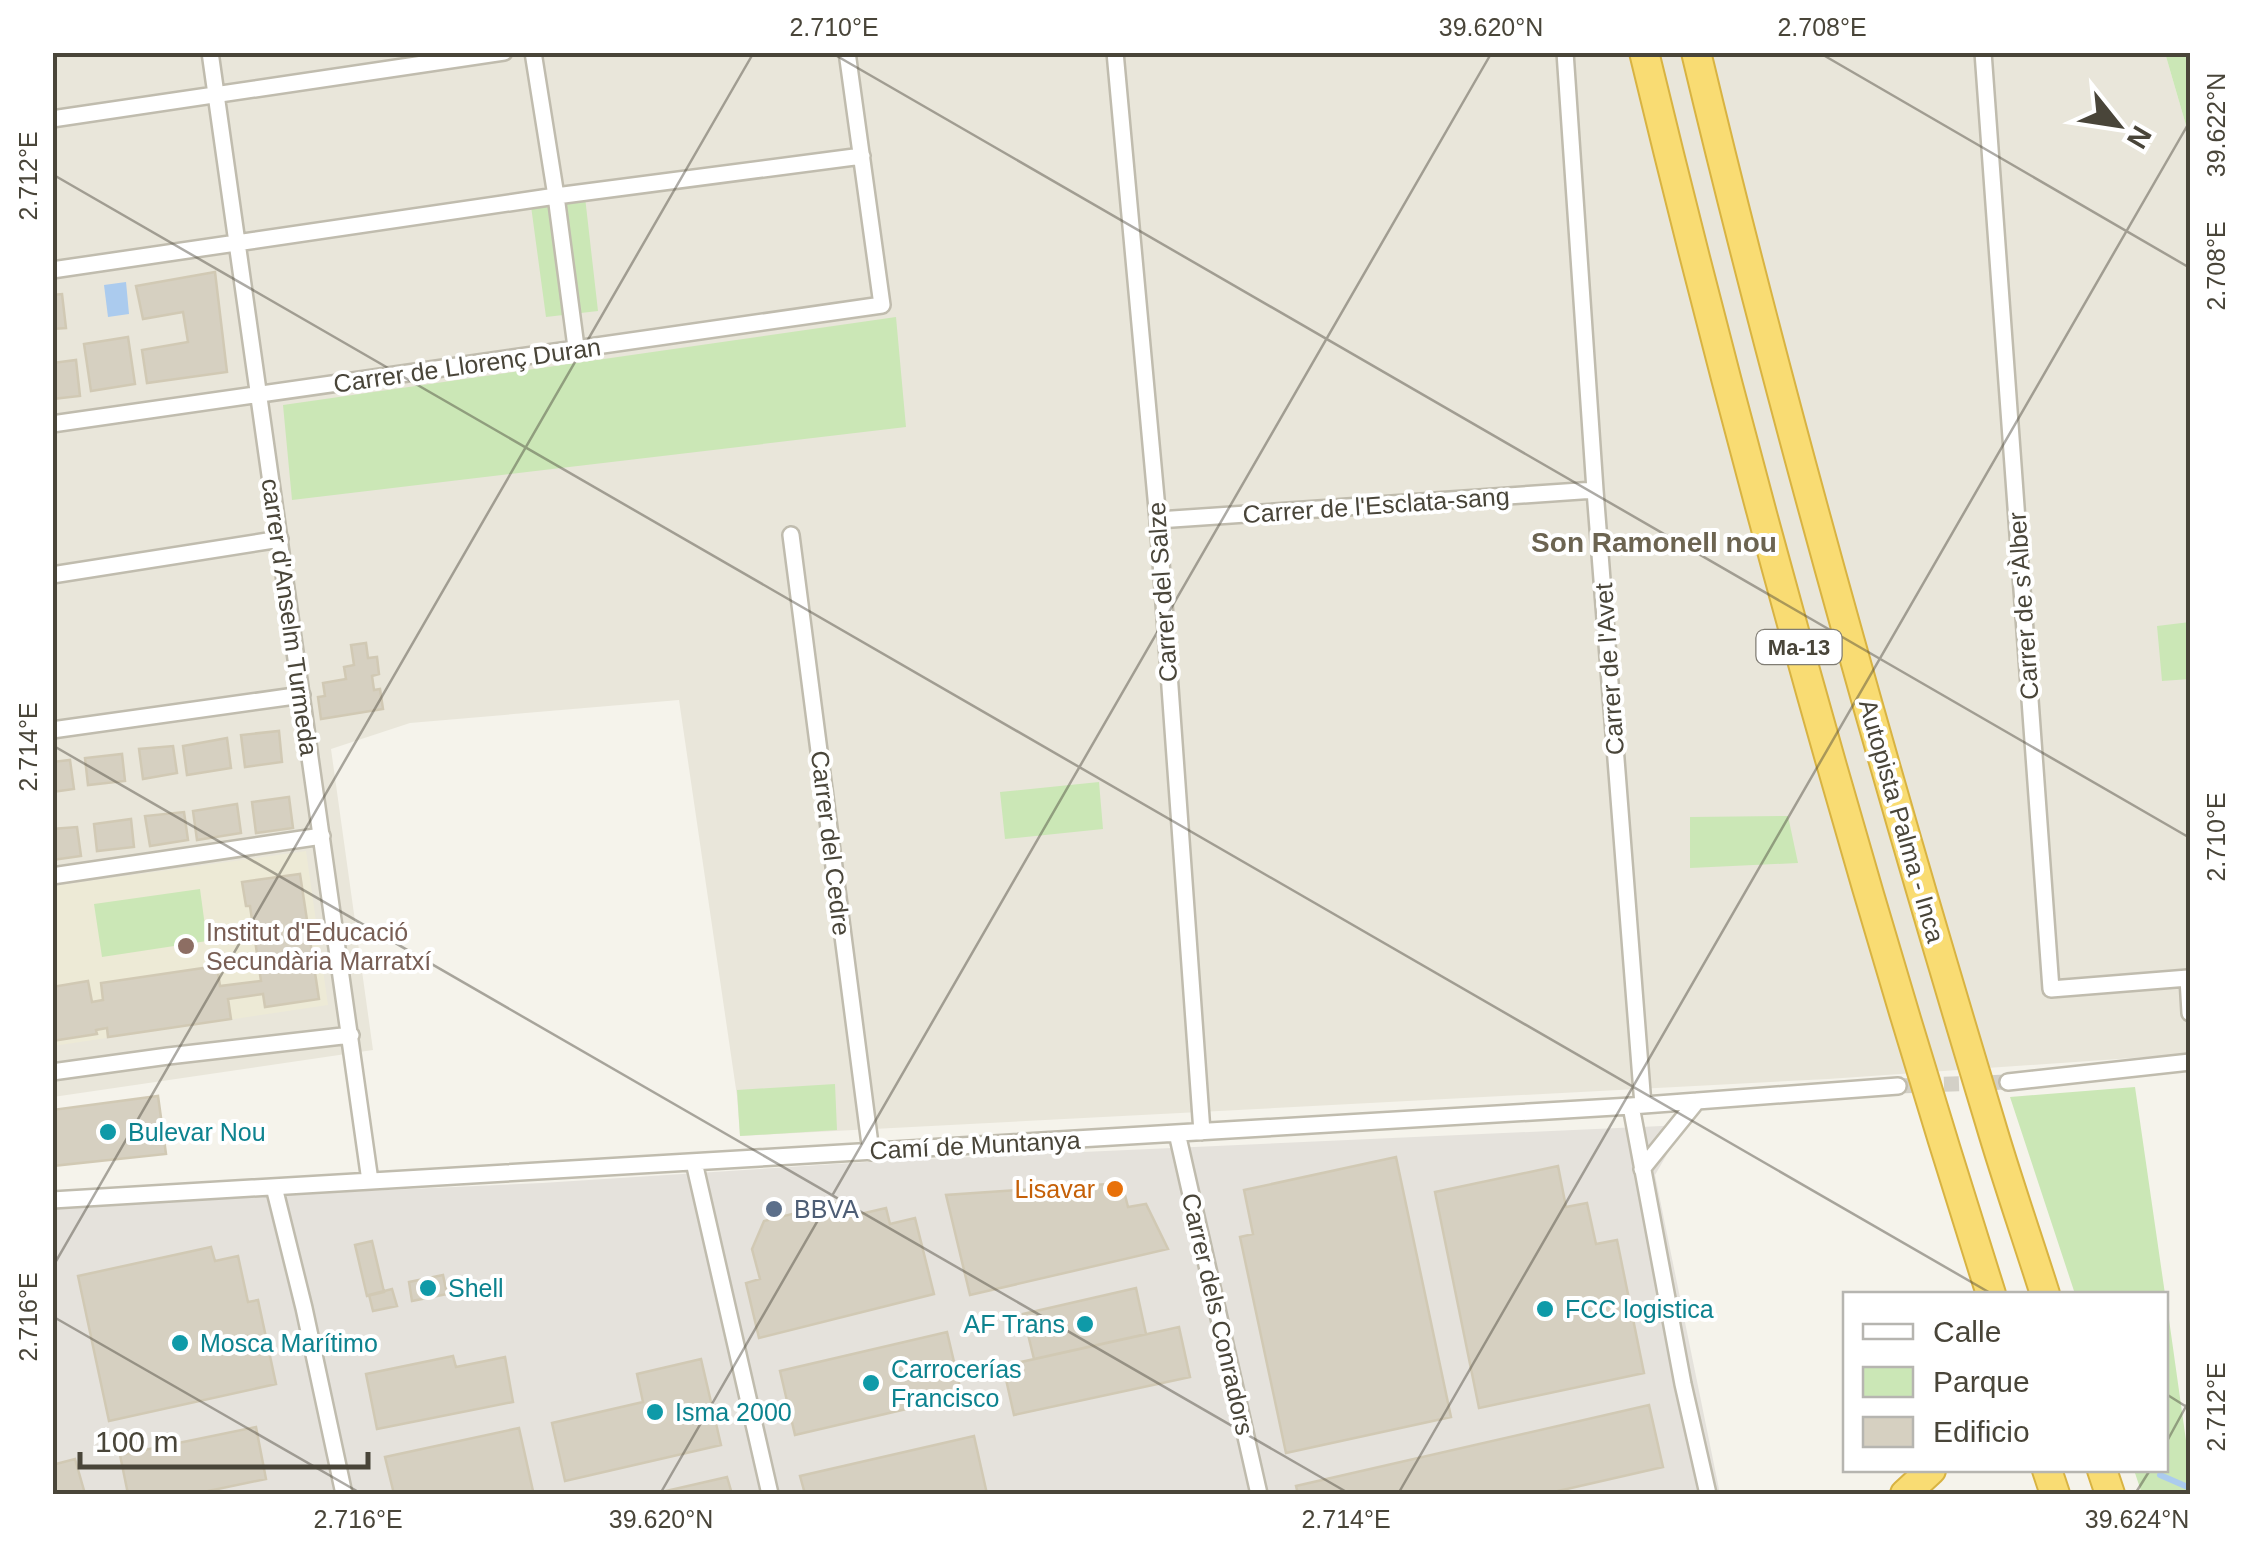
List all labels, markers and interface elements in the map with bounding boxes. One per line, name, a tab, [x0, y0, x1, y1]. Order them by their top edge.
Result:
text: 2.710°E	[789, 13, 879, 41]
text: 39.620°N	[1439, 13, 1543, 41]
text: 2.708°E	[1777, 13, 1867, 41]
text: 39.622°N	[2202, 73, 2230, 177]
north arrow	[2068, 75, 2168, 175]
text: N	[2121, 121, 2158, 154]
text: 2.712°E	[14, 131, 42, 221]
text: 2.708°E	[2202, 221, 2230, 311]
street label: Carrer de Llorenç Duran	[332, 332, 602, 398]
street label: carrer d'Anselm Turmeda	[257, 476, 323, 758]
street label: Carrer de l'Esclata-sang	[1242, 482, 1510, 528]
street label: Carrer del Salze	[1142, 501, 1182, 683]
street label: Carrer de s'Àlber	[2002, 511, 2044, 701]
district label: Son Ramonell nou	[1531, 527, 1777, 558]
street label: Carrer de l'Avet	[1589, 582, 1629, 756]
road number: Ma-13	[1756, 630, 1842, 664]
street label: Autopista Palma - Inca	[1854, 696, 1950, 946]
text: 2.714°E	[14, 702, 42, 792]
street label: Carrer del Cedre	[806, 749, 856, 937]
text: 2.710°E	[2202, 792, 2230, 882]
place label: Institut d'Educació Secundària Marratxí	[206, 918, 431, 975]
marker: Institut d'Educació Secundària Marratxí	[175, 935, 197, 957]
place label: Bulevar Nou	[128, 1118, 266, 1146]
marker: Bulevar Nou	[97, 1121, 119, 1143]
street label: Camí de Muntanya	[869, 1125, 1081, 1165]
place label: Lisavar	[1014, 1175, 1095, 1203]
marker: Lisavar	[1104, 1178, 1126, 1200]
street label: Carrer dels Conradors	[1177, 1190, 1259, 1438]
place label: BBVA	[794, 1195, 859, 1223]
marker: BBVA	[763, 1198, 785, 1220]
text: 2.716°E	[14, 1272, 42, 1362]
place label: Shell	[448, 1274, 504, 1302]
marker: Shell	[417, 1277, 439, 1299]
legend	[1843, 1292, 2168, 1472]
place label: FCC logistica	[1565, 1295, 1714, 1323]
marker: FCC logistica	[1534, 1298, 1556, 1320]
place label: AF Trans	[964, 1310, 1065, 1338]
marker: AF Trans	[1074, 1313, 1096, 1335]
text: Calle	[1933, 1315, 2001, 1348]
place label: Mosca Marítimo	[200, 1329, 378, 1357]
marker: Mosca Marítimo	[169, 1332, 191, 1354]
place label: Carrocerías Francisco	[891, 1355, 1022, 1412]
text: 2.712°E	[2202, 1362, 2230, 1452]
text: Parque	[1933, 1365, 2030, 1398]
marker: Carrocerías Francisco	[860, 1372, 882, 1394]
place label: Isma 2000	[675, 1398, 792, 1426]
marker: Isma 2000	[644, 1401, 666, 1423]
scale bar	[80, 1407, 368, 1469]
text: Edificio	[1933, 1415, 2030, 1448]
text: 100 m	[95, 1425, 178, 1458]
text: 2.716°E	[313, 1505, 403, 1533]
text: 39.620°N	[609, 1505, 713, 1533]
text: 2.714°E	[1301, 1505, 1391, 1533]
text: 39.624°N	[2085, 1505, 2189, 1533]

